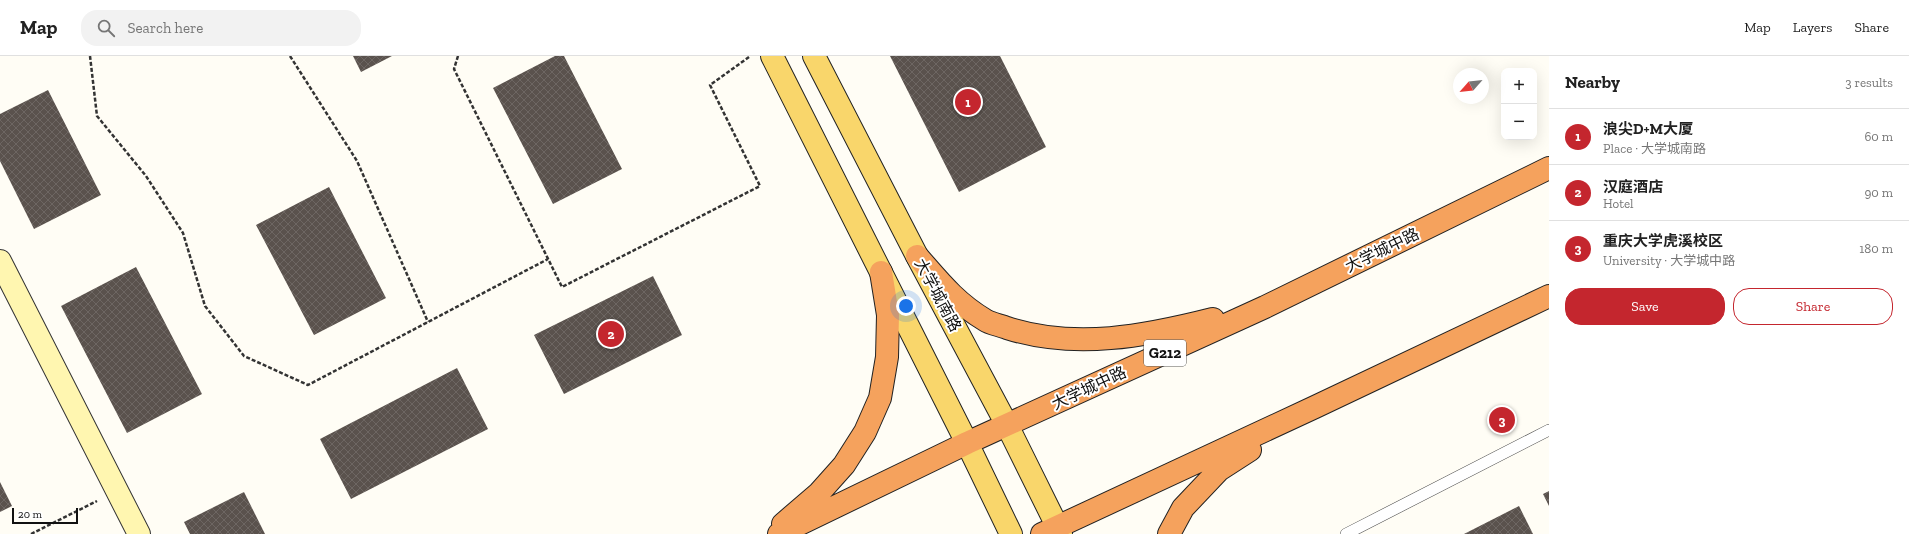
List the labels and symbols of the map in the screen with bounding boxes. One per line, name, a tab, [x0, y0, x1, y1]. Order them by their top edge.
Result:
north arrow	[1453, 68, 1489, 104]
pin: 1	[955, 87, 981, 117]
street label: 大学城中路	[1342, 224, 1422, 276]
street label: 大学城南路	[911, 255, 965, 335]
your location	[896, 296, 916, 316]
pin: 2	[598, 319, 624, 349]
road number: G212	[1144, 340, 1186, 366]
street label: 大学城中路	[1049, 362, 1129, 414]
pin: 3	[1489, 405, 1515, 435]
scale bar	[12, 506, 78, 525]

